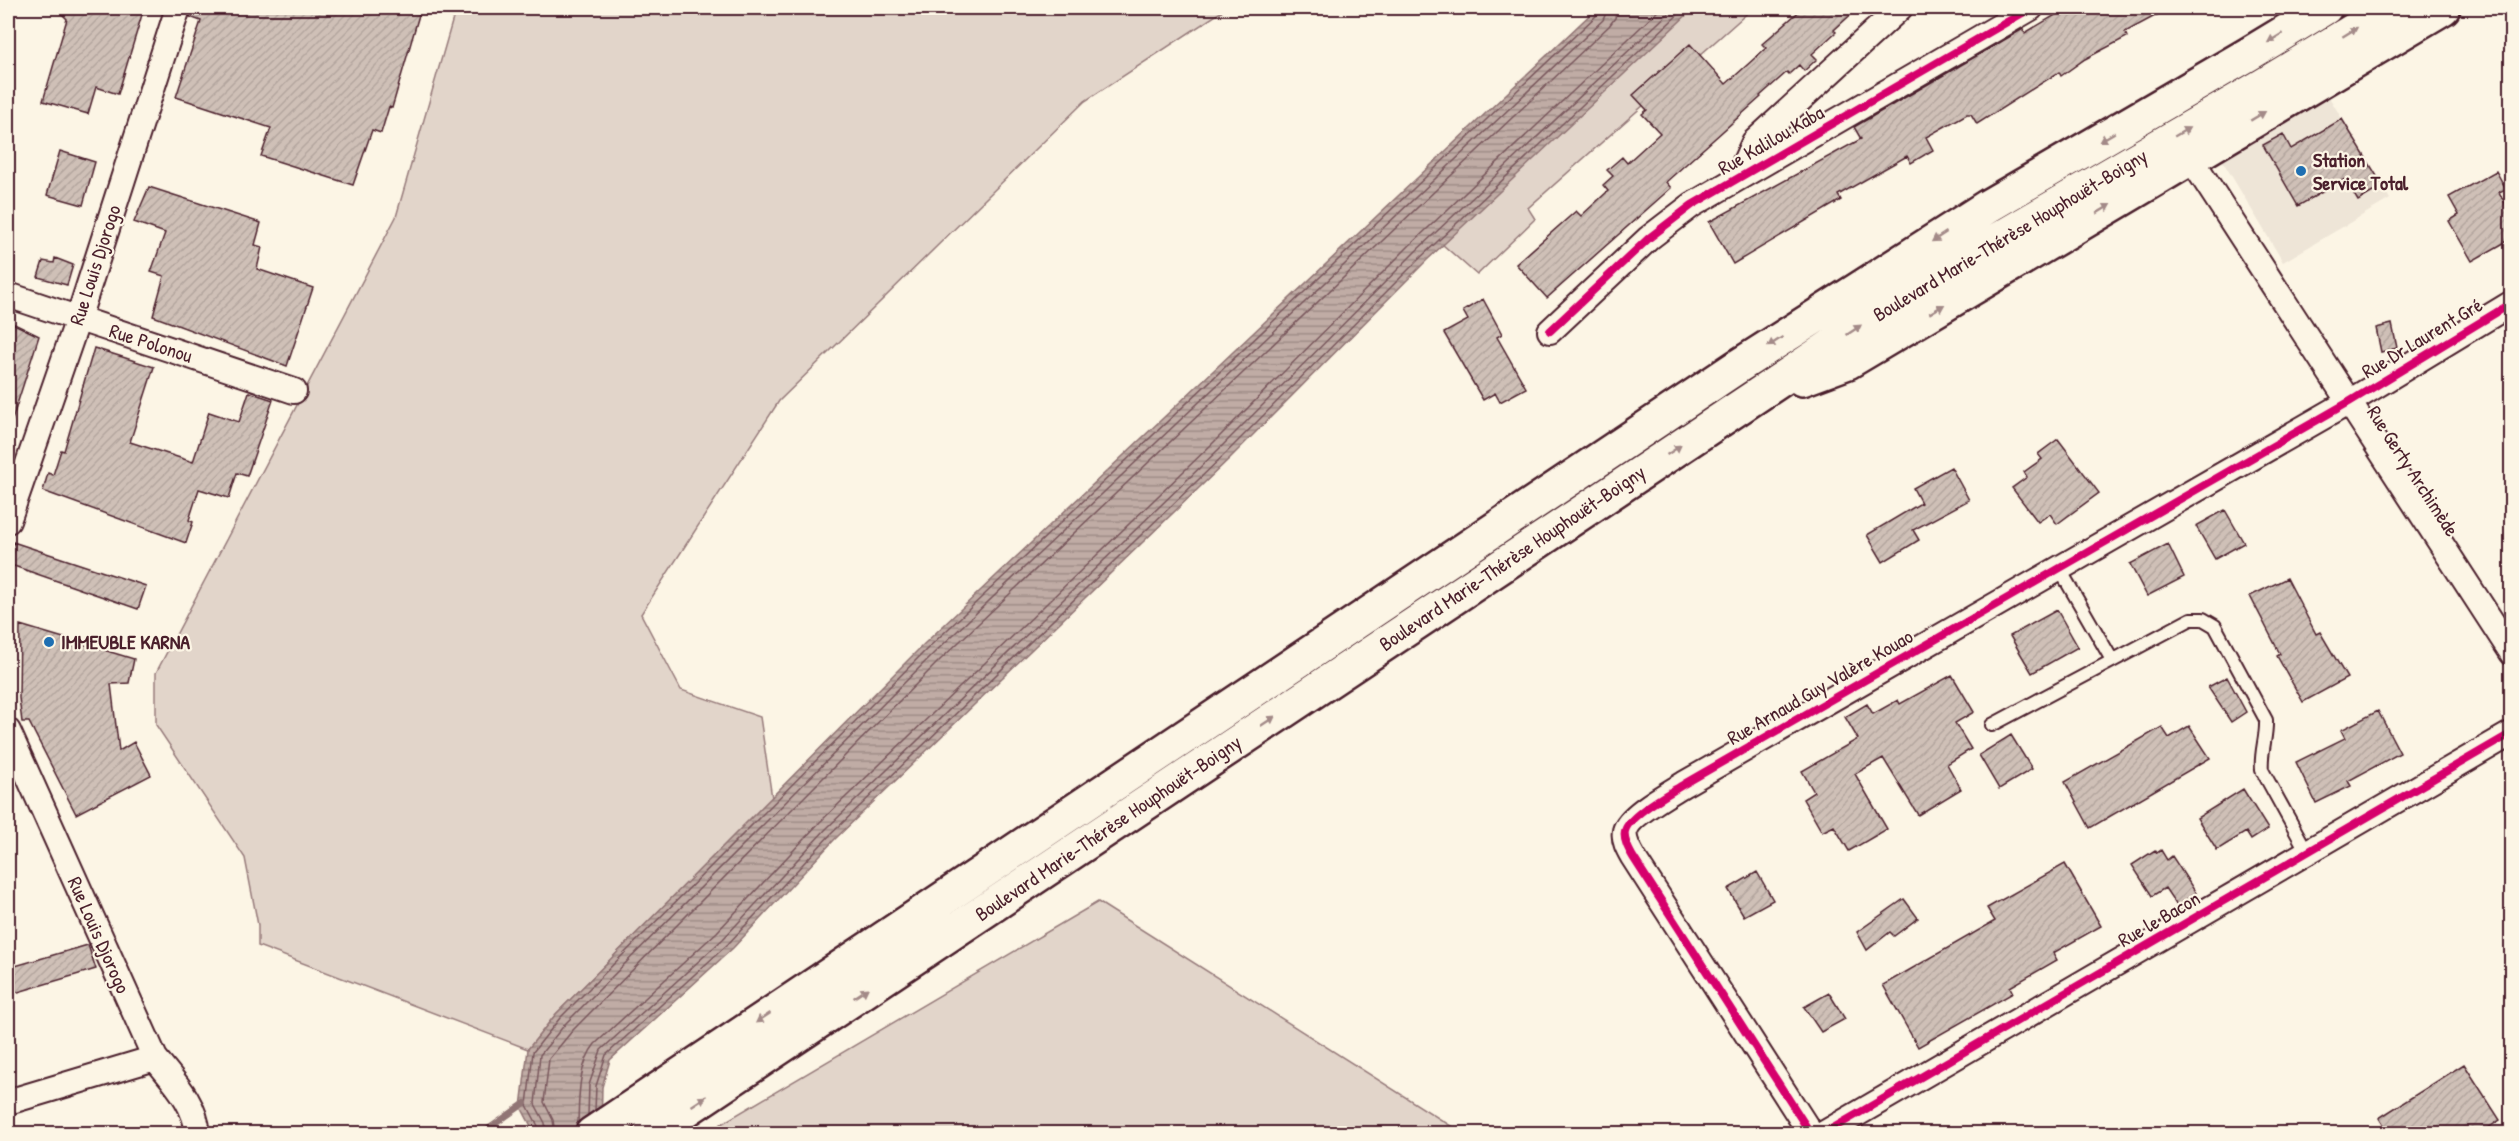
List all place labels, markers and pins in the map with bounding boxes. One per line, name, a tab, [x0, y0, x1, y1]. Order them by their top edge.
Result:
place label: Station Service Total	[2313, 146, 2409, 196]
marker: Station Service Total	[2294, 164, 2308, 178]
place label: IMMEUBLE KARNA	[61, 628, 190, 655]
marker: IMMEUBLE KARNA	[42, 635, 56, 649]

